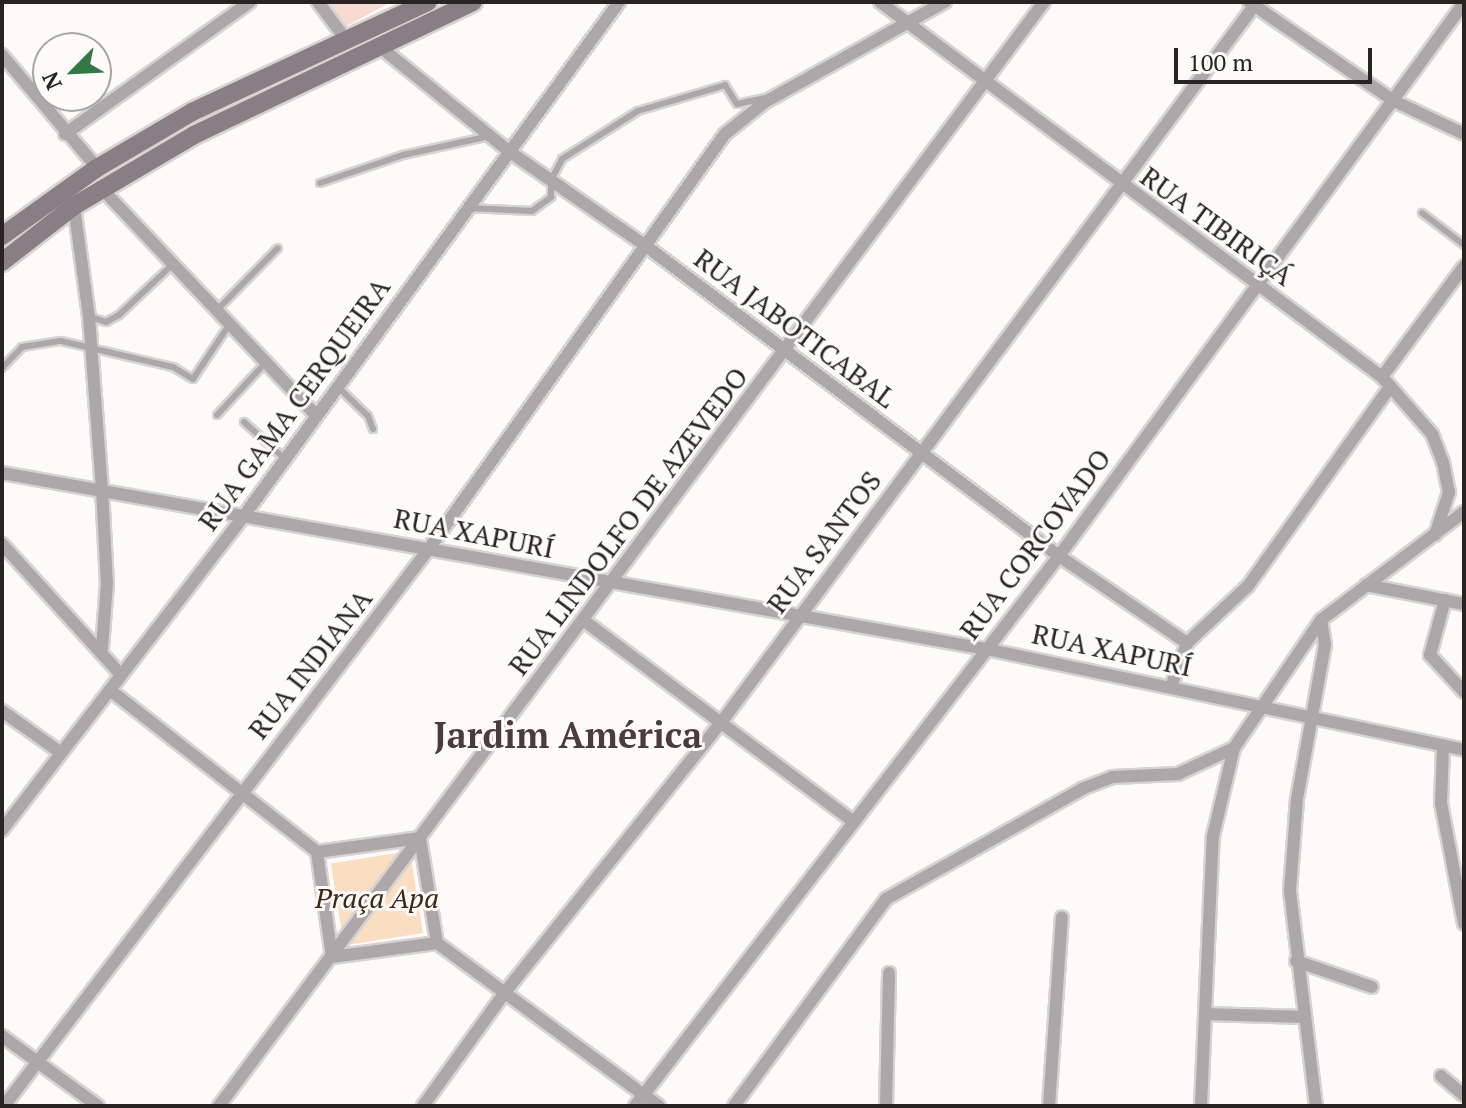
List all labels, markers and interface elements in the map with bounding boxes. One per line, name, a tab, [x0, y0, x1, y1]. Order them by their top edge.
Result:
north arrow	[32, 32, 112, 112]
scale bar	[1178, 32, 1376, 82]
text: 100 m	[1188, 46, 1253, 78]
text: N	[35, 68, 68, 95]
street label: RUA TIBIRIÇÁ	[1134, 159, 1300, 293]
street label: RUA JABOTICABAL	[687, 241, 903, 415]
street label: RUA GAMA CERQUEIRA	[191, 271, 397, 537]
street label: RUA LINDOLFO DE AZEVEDO	[501, 360, 755, 682]
street label: RUA CORCOVADO	[952, 442, 1118, 646]
street label: RUA SANTOS	[760, 464, 888, 620]
street label: RUA XAPURÍ	[391, 501, 557, 565]
street label: RUA INDIANA	[241, 582, 379, 746]
street label: RUA XAPURÍ	[1029, 617, 1195, 683]
district label: Jardim América	[434, 713, 702, 757]
park label: Praça Apa	[315, 881, 439, 915]

